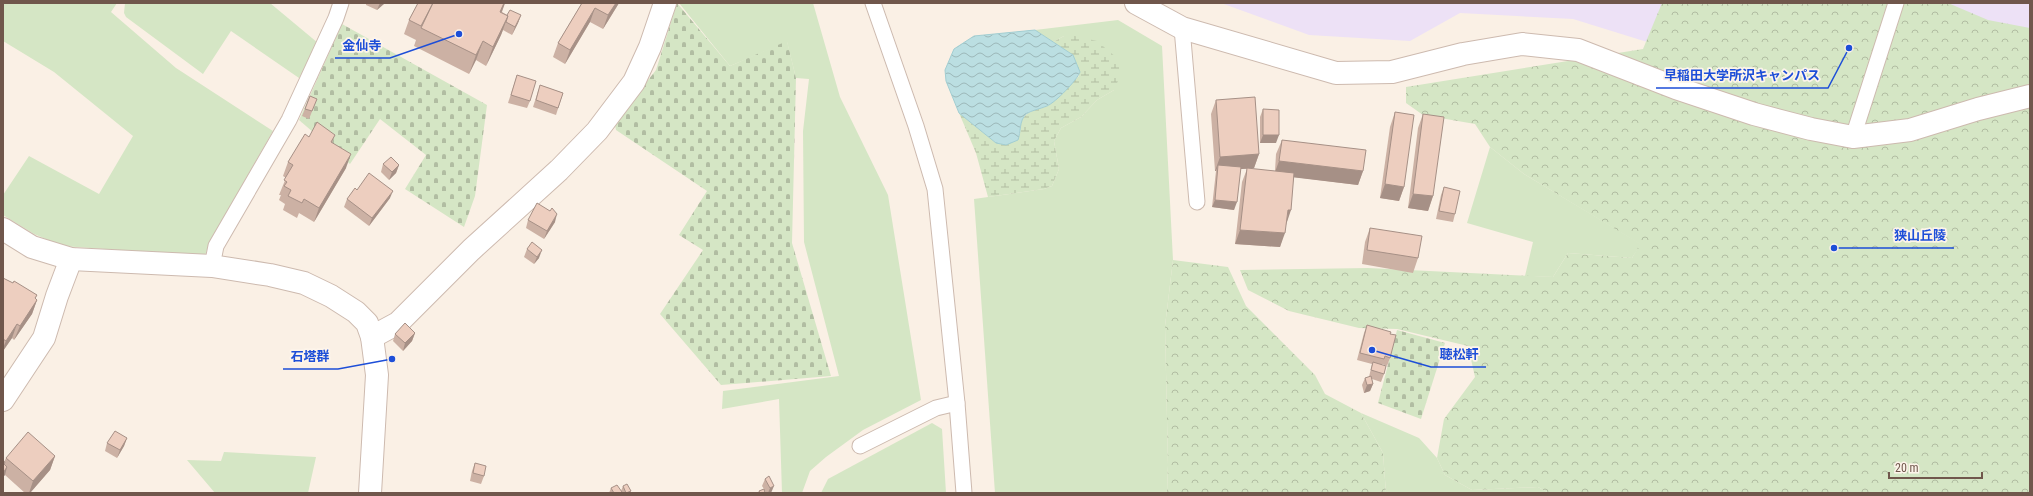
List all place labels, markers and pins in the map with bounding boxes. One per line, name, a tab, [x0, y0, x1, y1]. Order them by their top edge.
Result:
callout: 金仙寺	[335, 33, 390, 58]
callout: 早稲田大学所沢キャンパス	[1656, 63, 1828, 88]
callout: 狭山丘陵	[1886, 223, 1954, 248]
callout: 聴松軒	[1431, 342, 1486, 367]
callout: 石塔群	[283, 344, 338, 369]

